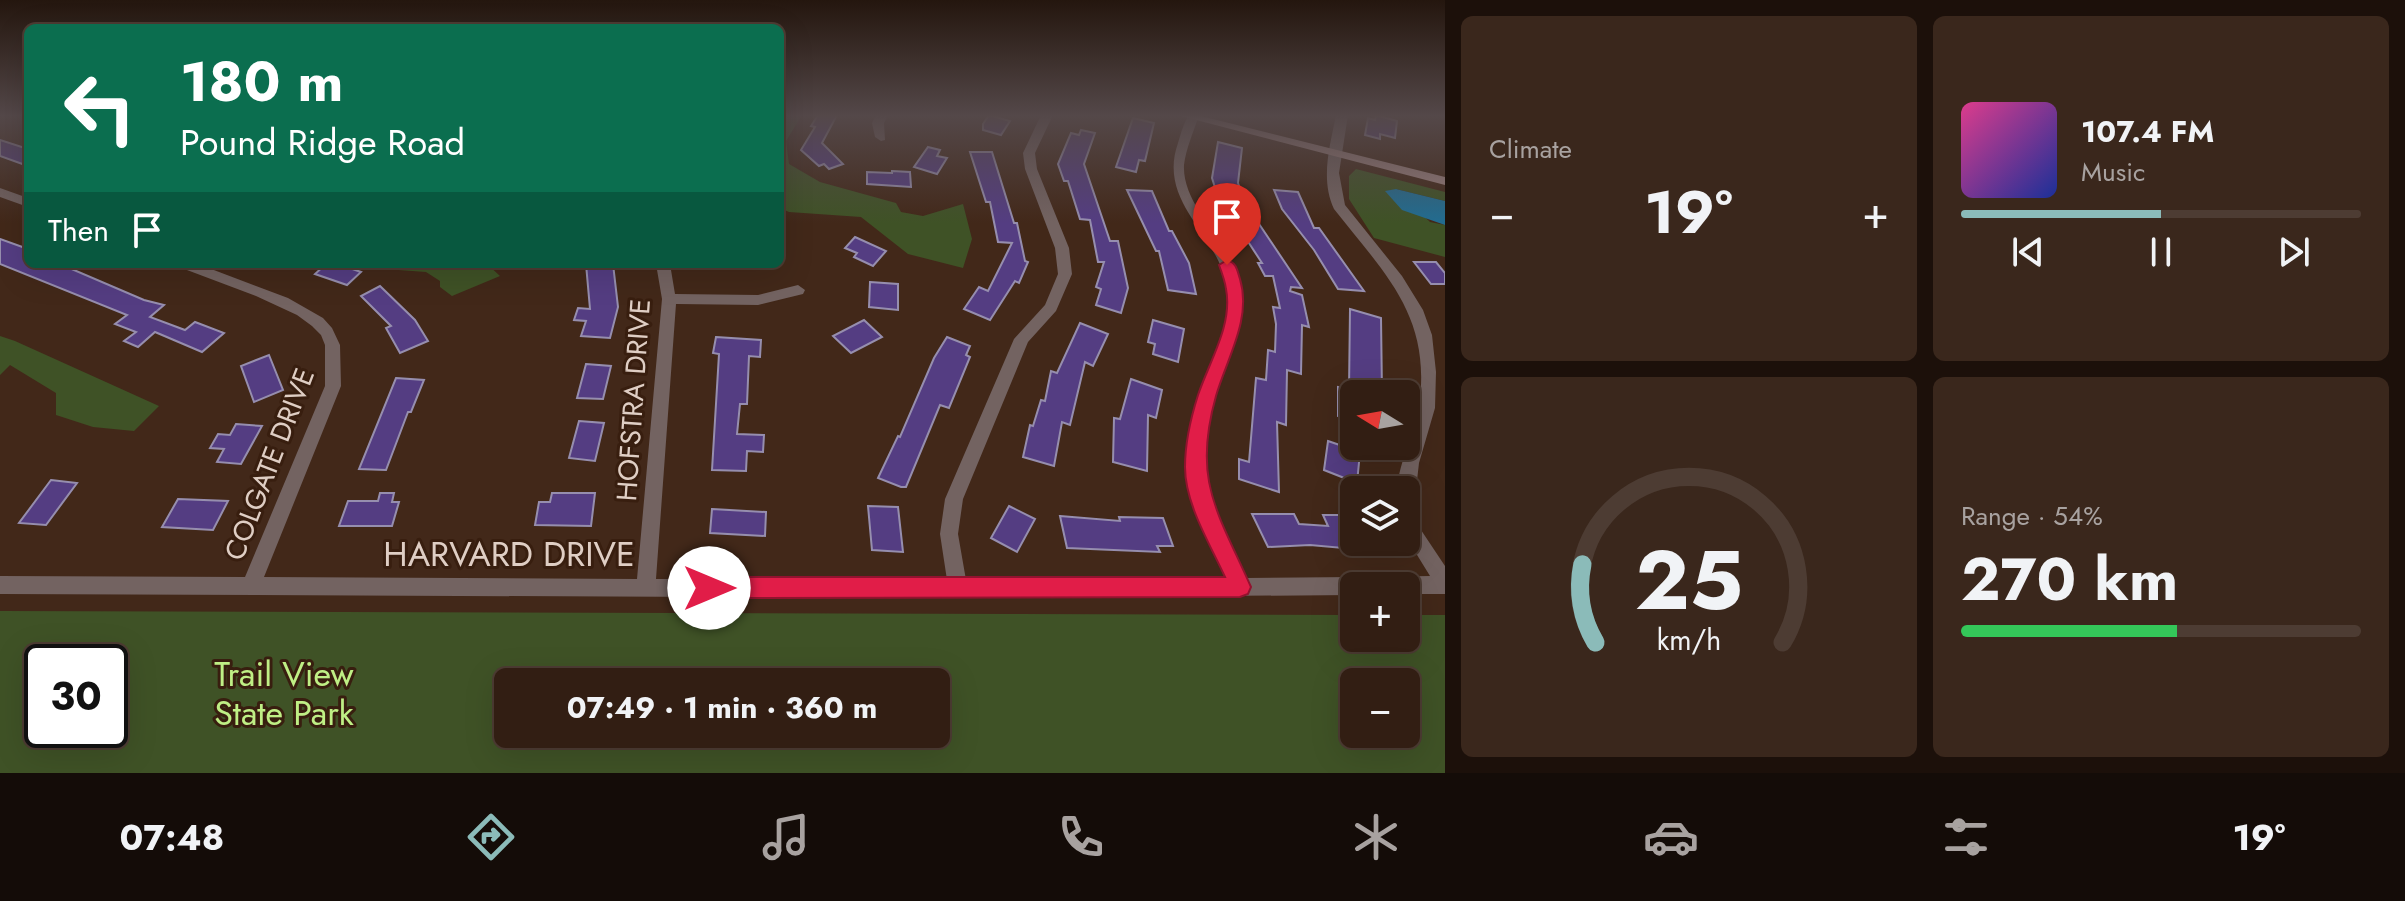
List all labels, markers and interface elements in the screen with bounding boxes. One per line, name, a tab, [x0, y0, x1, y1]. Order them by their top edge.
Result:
text: 180 m	[180, 41, 343, 122]
icon: left	[48, 56, 152, 160]
text: 107.4 FM	[2081, 110, 2214, 153]
text: Pound Ridge Road	[180, 116, 465, 168]
text: Climate	[1489, 130, 1572, 168]
text: Music	[2081, 153, 2145, 191]
text: 19°	[1644, 169, 1733, 256]
text: −	[1489, 181, 1515, 245]
text: +	[1862, 181, 1889, 245]
pin	[1193, 183, 1261, 265]
icon: arrive	[1205, 195, 1249, 239]
icon: arrive	[125, 208, 169, 252]
text: Then	[48, 209, 109, 252]
icon: previous	[2006, 230, 2050, 274]
icon: pause	[2139, 230, 2183, 274]
icon: next	[2272, 230, 2316, 274]
street label: HOFSTRA DRIVE	[606, 298, 661, 502]
street label: COLGATE DRIVE	[214, 362, 325, 566]
north arrow	[1340, 380, 1420, 460]
map controls	[1340, 380, 1420, 748]
button: layers	[1340, 476, 1420, 556]
text: Range · 54%	[1961, 497, 2103, 535]
text: 25	[1635, 519, 1743, 639]
street label: HARVARD DRIVE	[383, 530, 635, 579]
text: 270 km	[1961, 536, 2178, 623]
position arrow	[667, 546, 751, 630]
button: +	[1340, 572, 1420, 652]
text: km/h	[1657, 619, 1721, 661]
speed limit sign: 30	[24, 644, 128, 748]
park label: Trail View State Park	[214, 650, 354, 738]
button: −	[1340, 668, 1420, 748]
text: 07:49 · 1 min · 360 m	[567, 686, 877, 729]
icon: directions	[463, 809, 519, 865]
icon: music	[758, 809, 814, 865]
icon: phone	[1053, 809, 1109, 865]
icon: climate	[1348, 809, 1404, 865]
icon: car	[1643, 809, 1699, 865]
icon: filters	[1938, 809, 1994, 865]
text: 07:48	[119, 811, 224, 863]
text: 19°	[2232, 811, 2286, 863]

